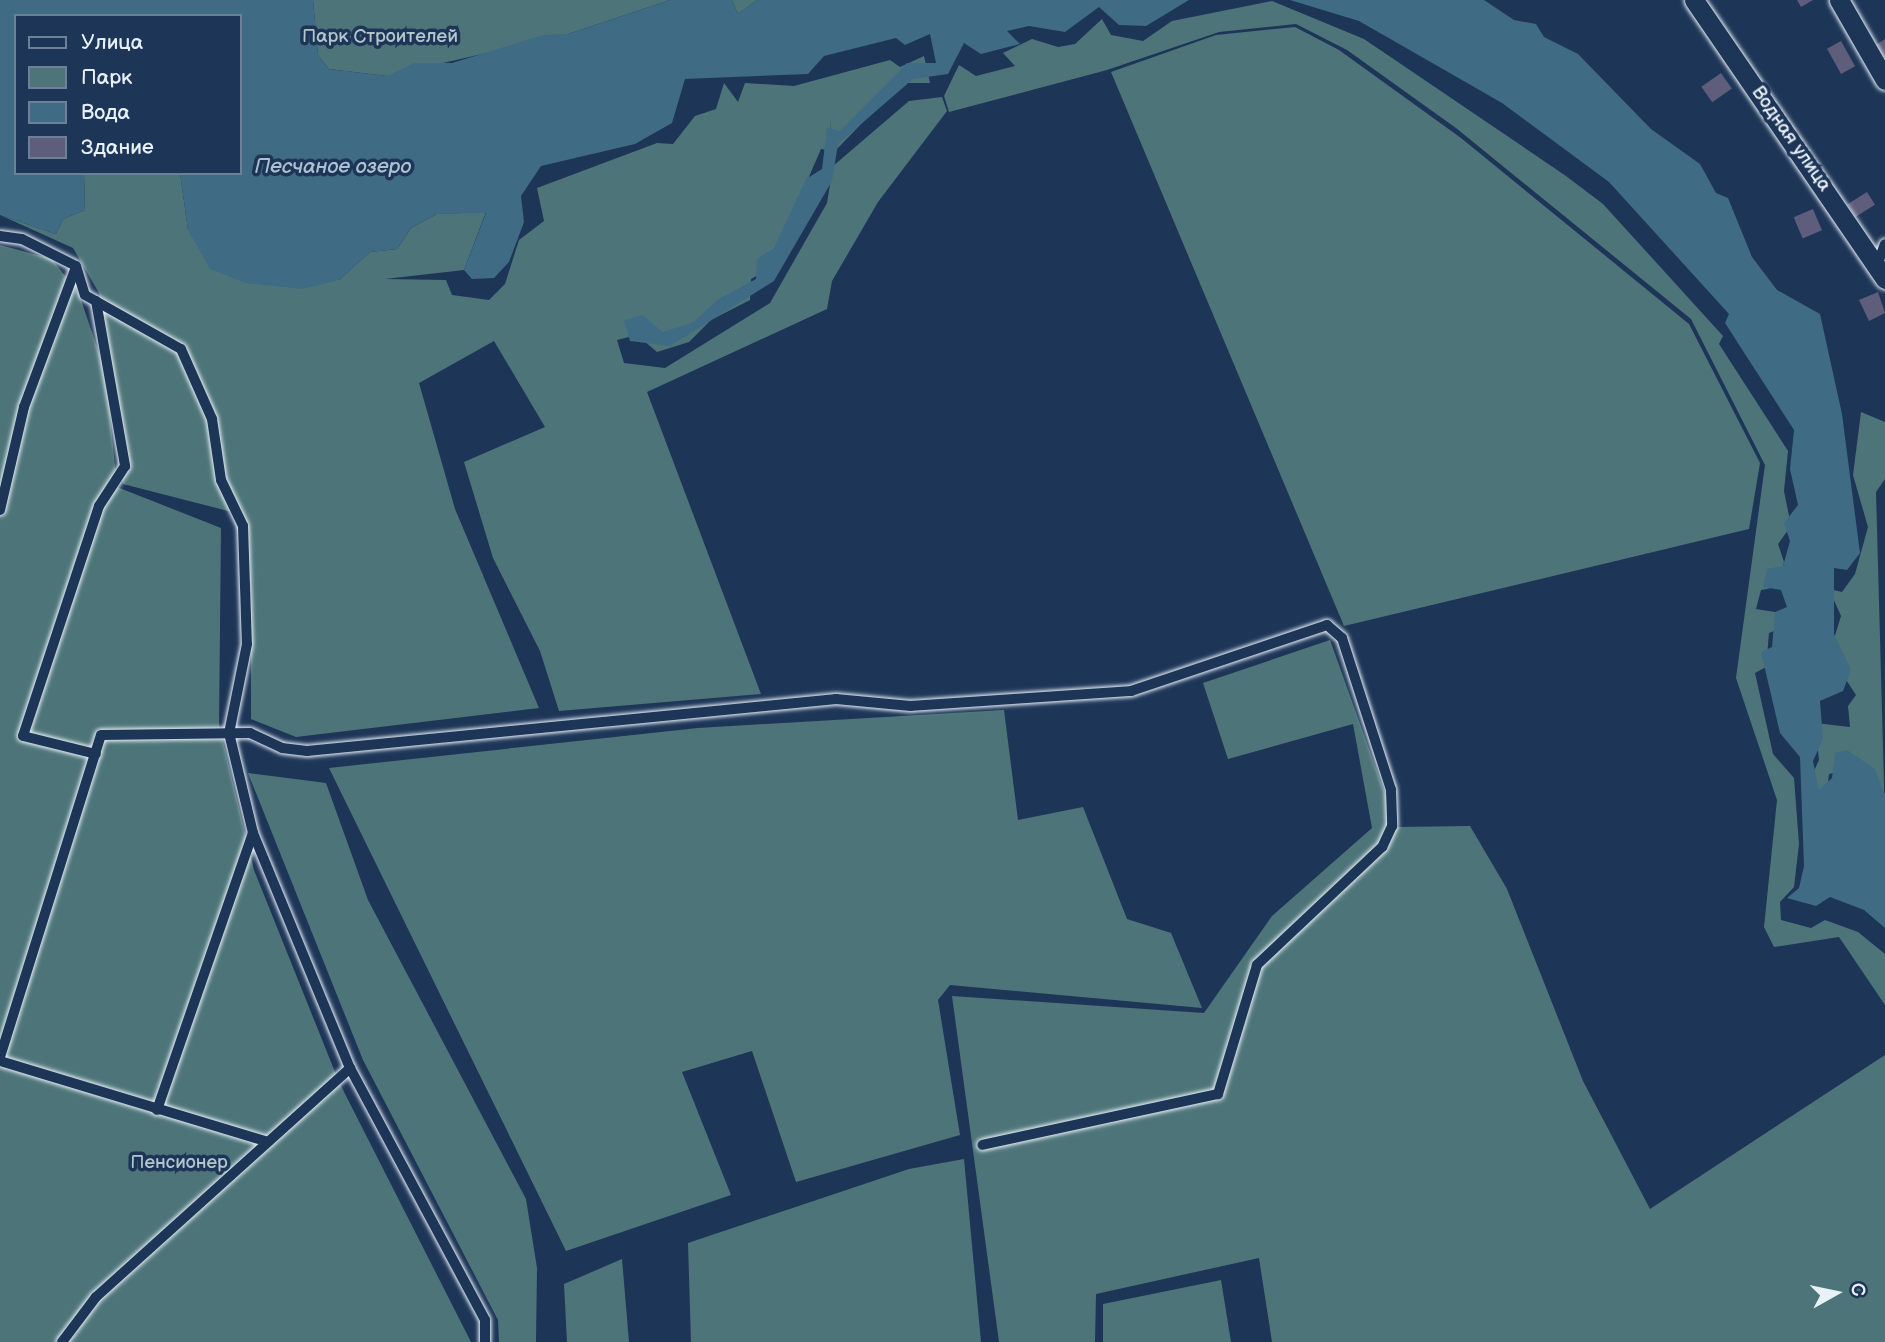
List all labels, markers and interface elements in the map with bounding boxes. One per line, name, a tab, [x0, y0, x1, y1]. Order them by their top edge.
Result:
legend	[14, 14, 242, 175]
park label: Парк Строителей	[302, 26, 458, 48]
text: Улица	[81, 30, 143, 55]
text: Парк	[81, 65, 132, 90]
street label: Водная улица	[1746, 82, 1836, 196]
text: Вода	[81, 100, 130, 125]
text: Здание	[81, 135, 154, 160]
water label: Песчаное озеро	[255, 154, 411, 180]
park label: Пенсионер	[130, 1152, 228, 1174]
north arrow	[1801, 1258, 1871, 1328]
text: С	[1845, 1281, 1870, 1298]

